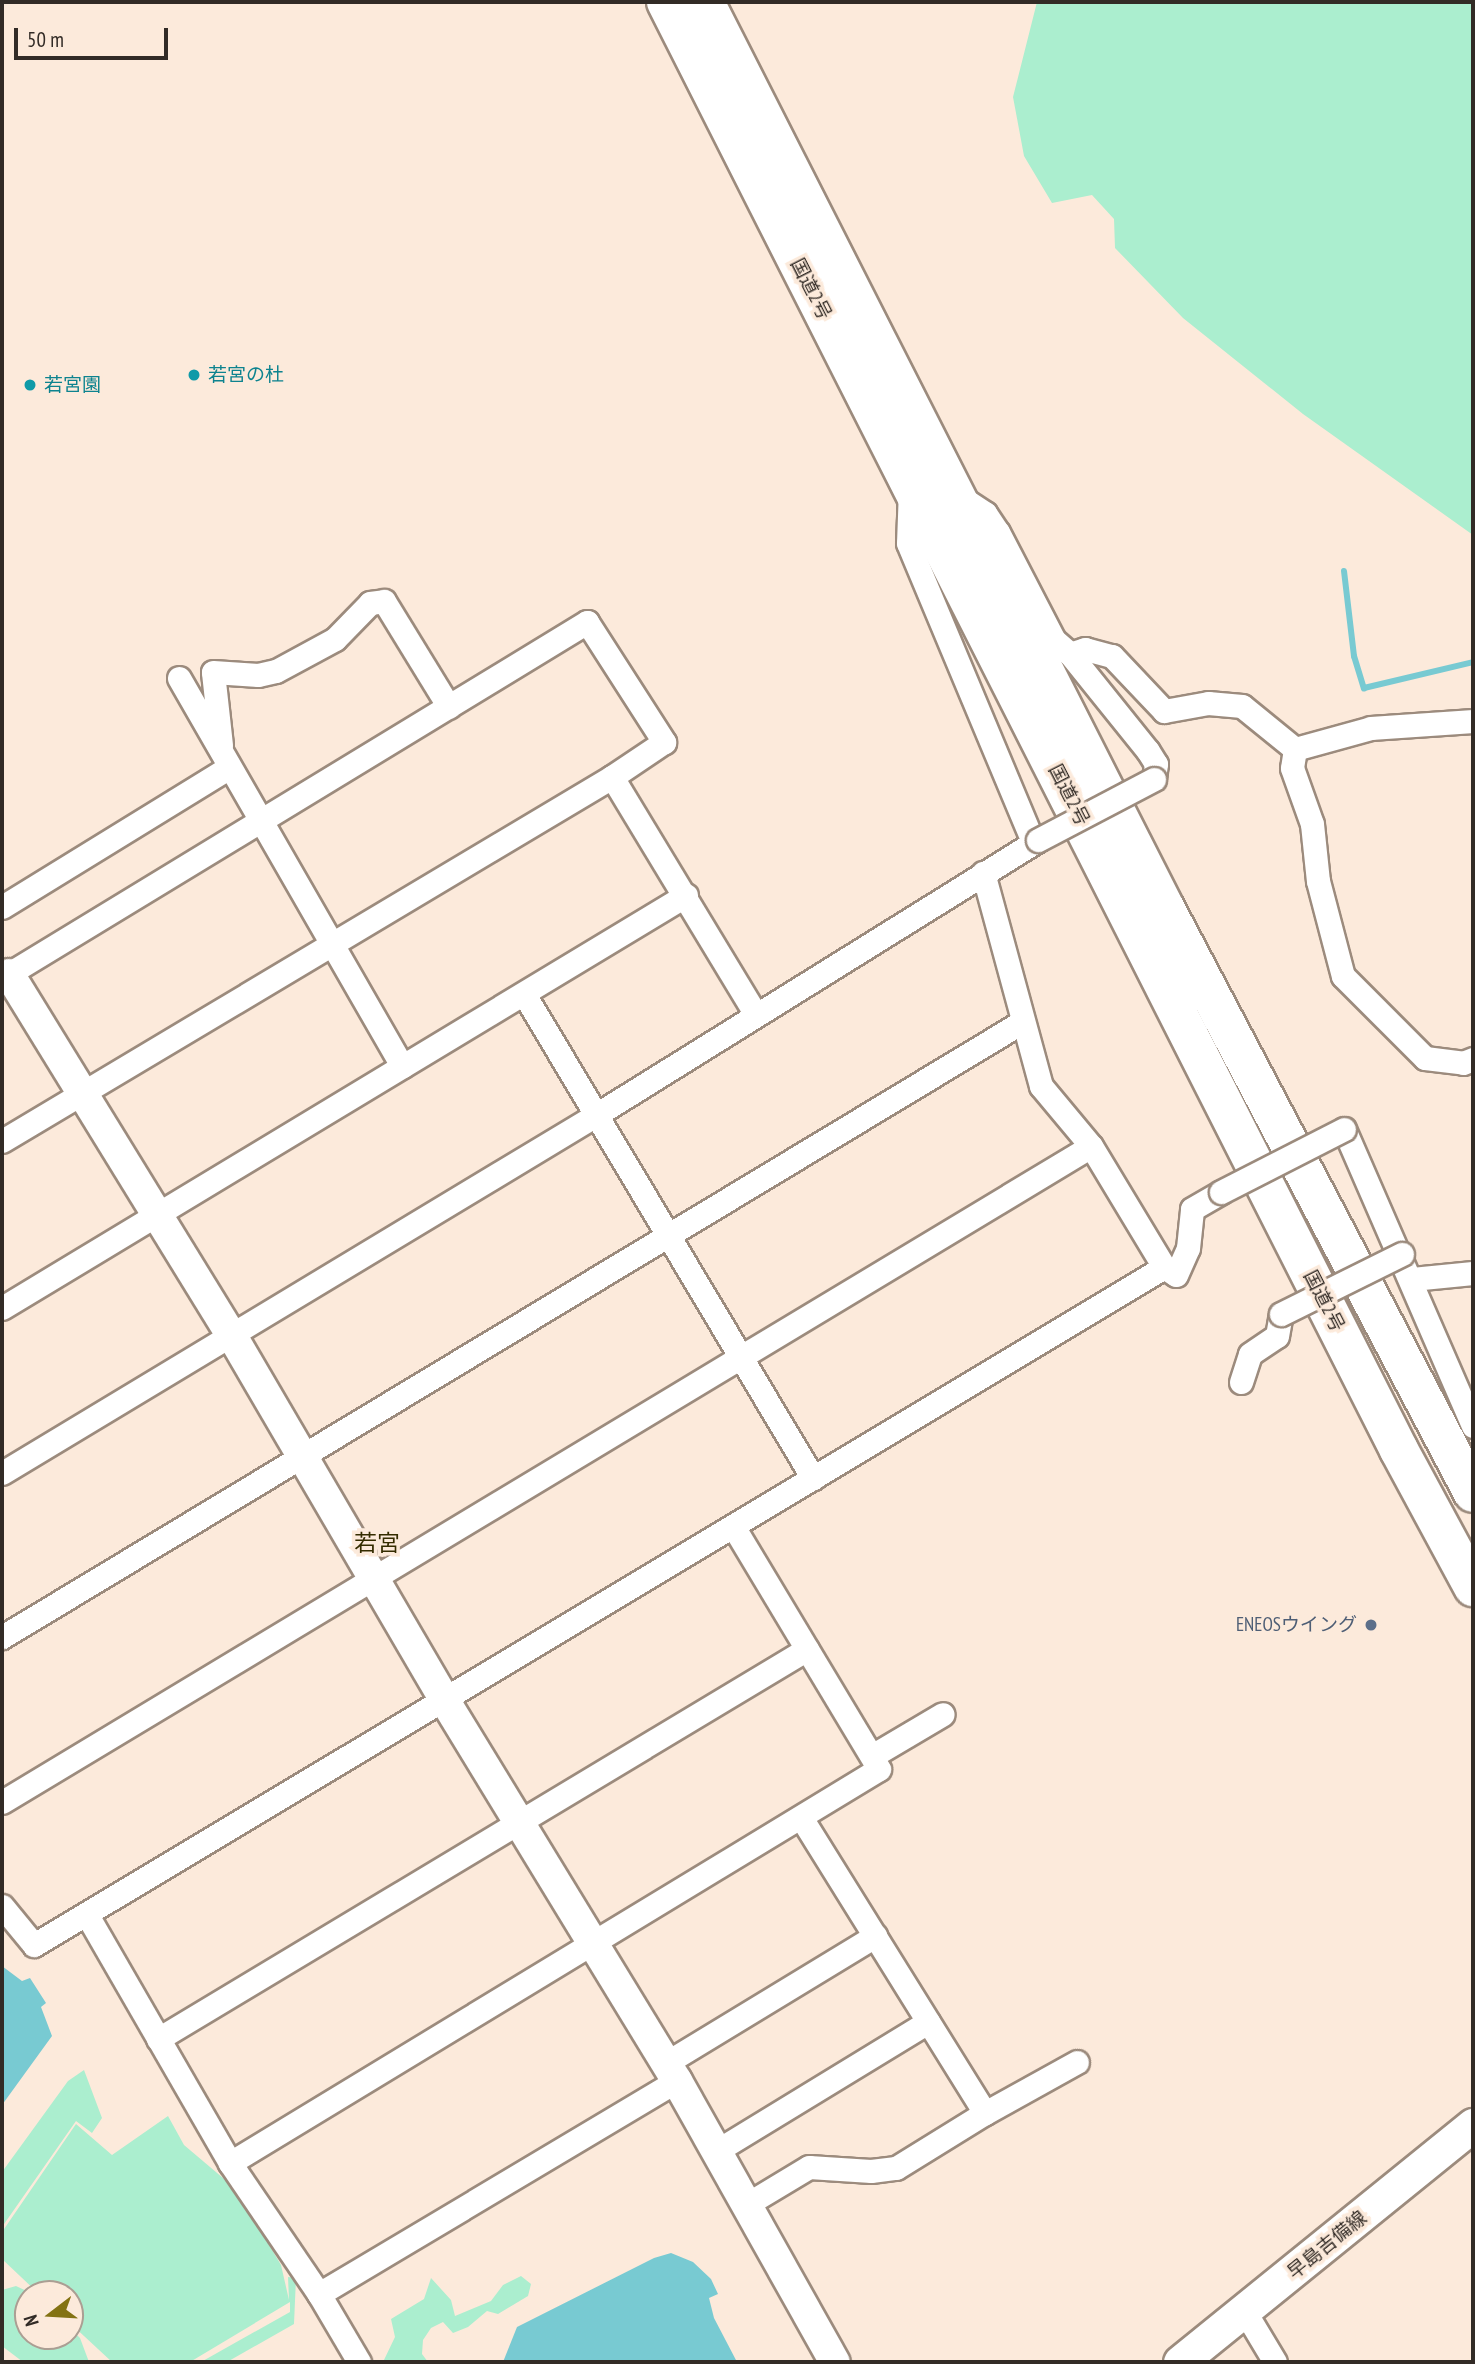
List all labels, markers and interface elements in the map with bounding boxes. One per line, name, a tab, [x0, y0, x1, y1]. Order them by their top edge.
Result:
scale bar	[18, 14, 172, 58]
text: 50 m	[27, 26, 64, 53]
street label: 国道2号	[786, 255, 836, 323]
place label: 若宮の杜	[208, 364, 284, 386]
marker: 若宮の杜	[186, 367, 202, 383]
place label: 若宮園	[44, 374, 101, 396]
marker: 若宮園	[22, 377, 38, 393]
street label: 国道2号	[1044, 761, 1094, 829]
street label: 国道2号	[1299, 1267, 1349, 1335]
district label: 若宮	[354, 1529, 400, 1557]
place label: ENEOSウイング	[1236, 1614, 1357, 1636]
marker: ENEOSウイング	[1363, 1617, 1379, 1633]
street label: 早島吉備線	[1283, 2206, 1371, 2284]
north arrow	[14, 2280, 84, 2350]
text: N	[18, 2312, 44, 2329]

